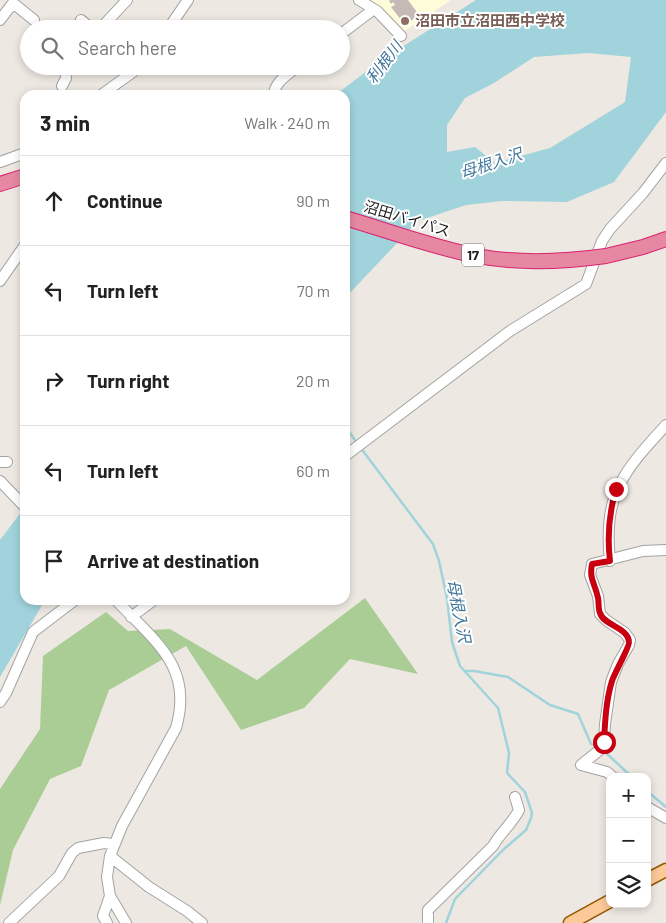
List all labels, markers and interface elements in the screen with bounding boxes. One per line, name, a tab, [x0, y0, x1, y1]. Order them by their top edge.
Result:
place label: 沼田市立沼田西中学校	[415, 11, 565, 29]
marker: 沼田市立沼田西中学校	[399, 15, 411, 27]
search box	[20, 20, 350, 75]
icon: search	[38, 34, 66, 62]
water label: 利根川	[362, 35, 407, 87]
text: Search here	[78, 36, 177, 59]
text: 3 min	[40, 110, 90, 135]
text: Walk · 240 m	[244, 113, 330, 132]
water label: 母根入沢	[457, 143, 526, 181]
icon: ahead	[40, 187, 68, 215]
text: Continue	[87, 189, 163, 212]
text: 90 m	[296, 191, 330, 210]
street label: 沼田バイパス	[362, 196, 453, 240]
road number: 17	[462, 244, 484, 266]
icon: left	[40, 277, 68, 305]
text: Turn left	[87, 279, 158, 302]
text: 70 m	[297, 281, 330, 300]
icon: right	[40, 367, 68, 395]
text: Turn right	[87, 369, 169, 392]
text: 20 m	[296, 371, 330, 390]
icon: left	[40, 457, 68, 485]
text: Turn left	[87, 459, 158, 482]
text: 60 m	[296, 461, 330, 480]
route end	[605, 478, 628, 501]
icon: arrive	[40, 547, 68, 575]
text: Arrive at destination	[87, 549, 259, 572]
water label: 母根入沢	[444, 578, 475, 646]
route start	[593, 731, 616, 754]
map controls	[606, 773, 651, 908]
button: +	[606, 773, 651, 818]
button: −	[606, 818, 651, 863]
button: layers	[606, 863, 651, 908]

